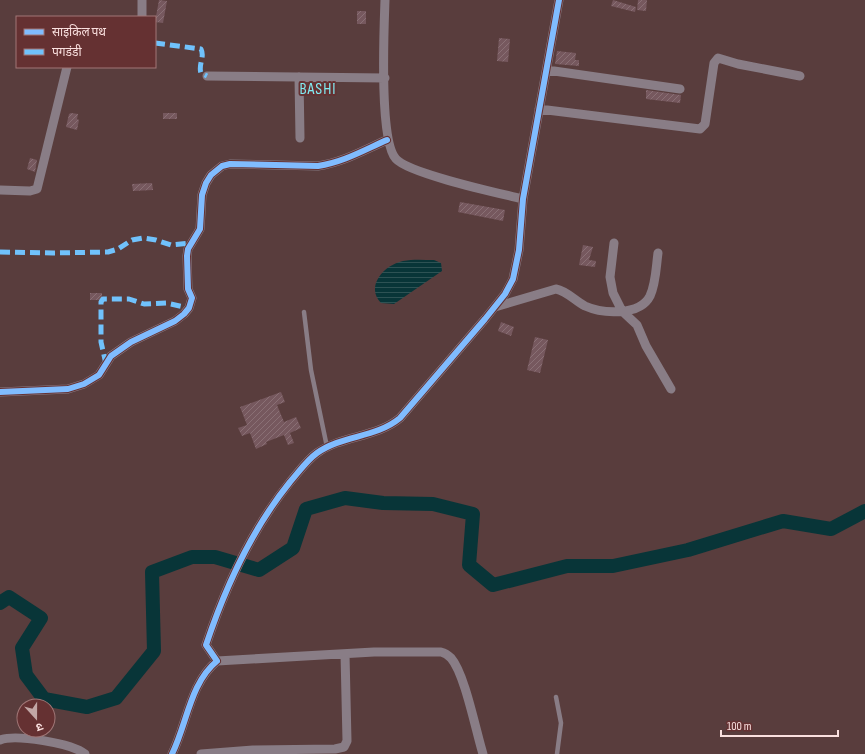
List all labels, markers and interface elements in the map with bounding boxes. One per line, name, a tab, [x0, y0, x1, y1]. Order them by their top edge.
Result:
legend	[16, 16, 156, 68]
text: साइकिल पथ	[52, 24, 106, 40]
text: पगडंडी	[52, 44, 82, 60]
district label: BASHI	[299, 80, 337, 99]
north arrow	[16, 698, 56, 738]
scale bar	[721, 712, 838, 738]
text: 100 m	[727, 719, 752, 734]
text: उ	[34, 720, 45, 734]

